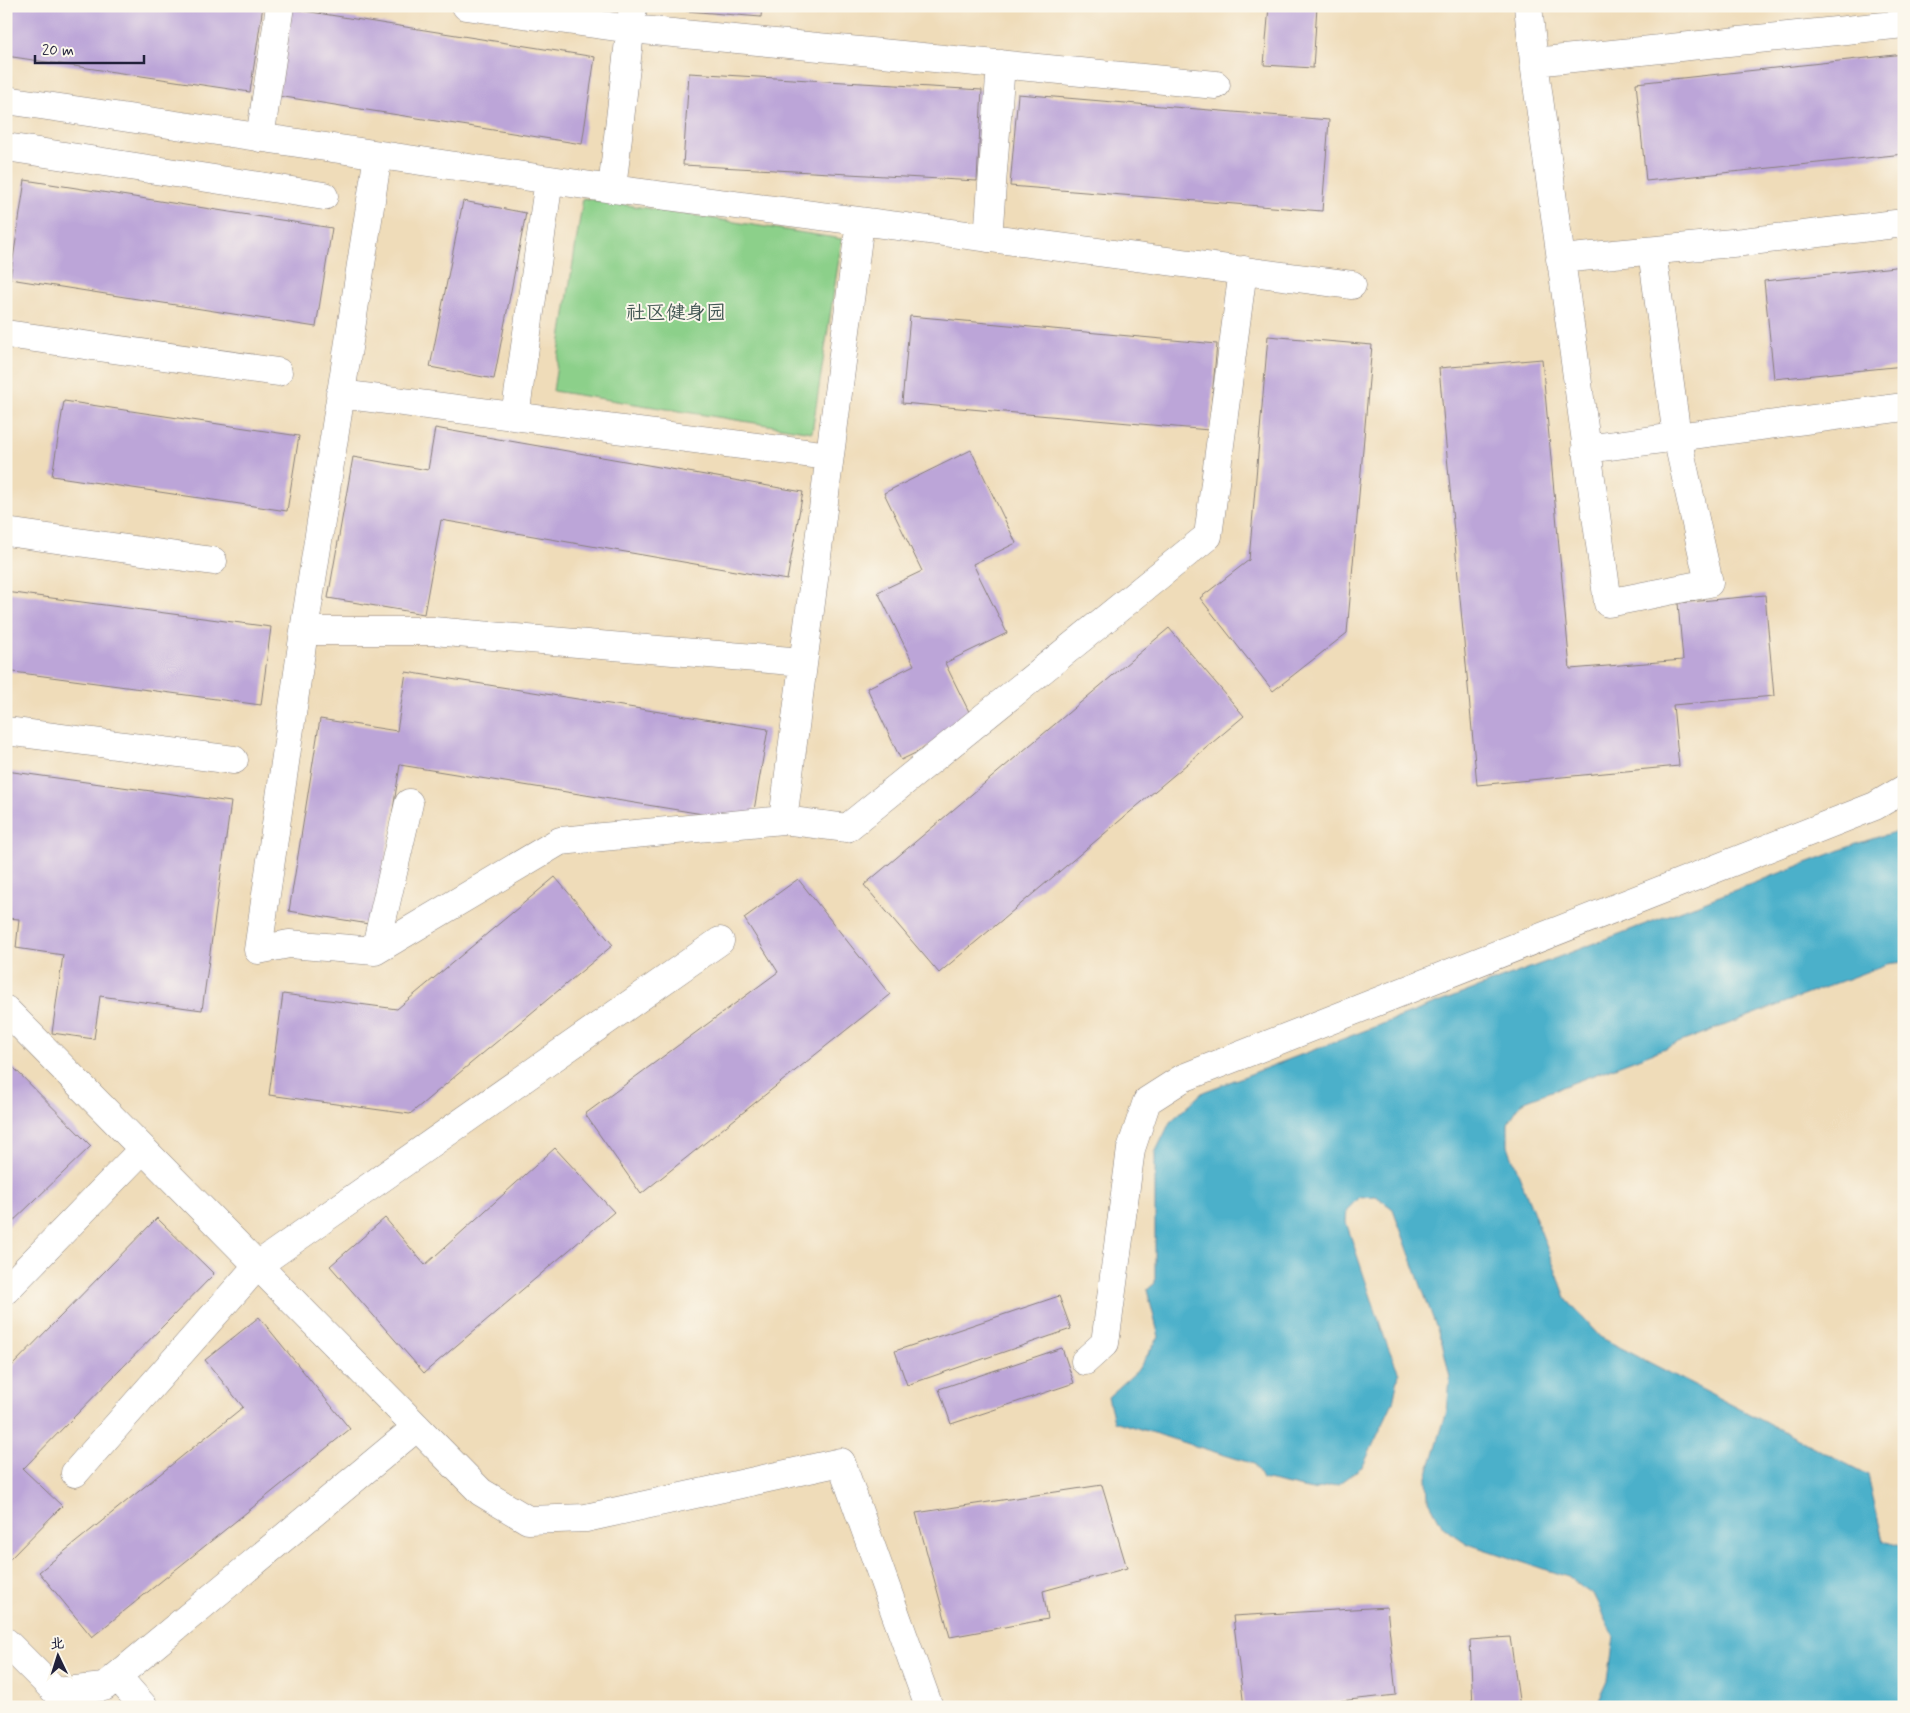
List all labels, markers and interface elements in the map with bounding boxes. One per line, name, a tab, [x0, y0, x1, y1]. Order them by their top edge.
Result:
scale bar	[35, 32, 144, 64]
text: 20 m	[42, 41, 74, 61]
park label: 社区健身园	[626, 300, 726, 327]
north arrow	[32, 1630, 82, 1680]
text: 北	[50, 1635, 65, 1653]

